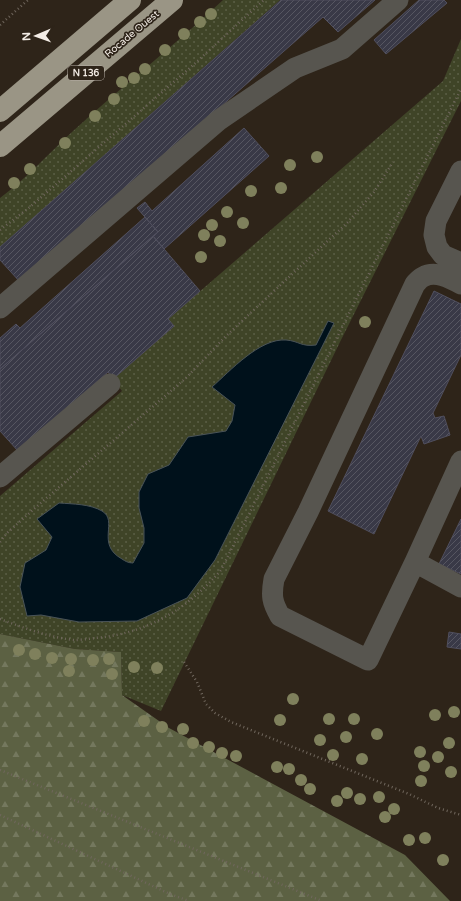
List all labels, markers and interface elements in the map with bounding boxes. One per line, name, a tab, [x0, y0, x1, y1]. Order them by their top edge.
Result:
street label: Rocade Ouest	[102, 8, 162, 60]
north arrow	[16, 16, 56, 56]
text: N	[20, 32, 33, 41]
road number: N 136	[68, 66, 104, 80]

